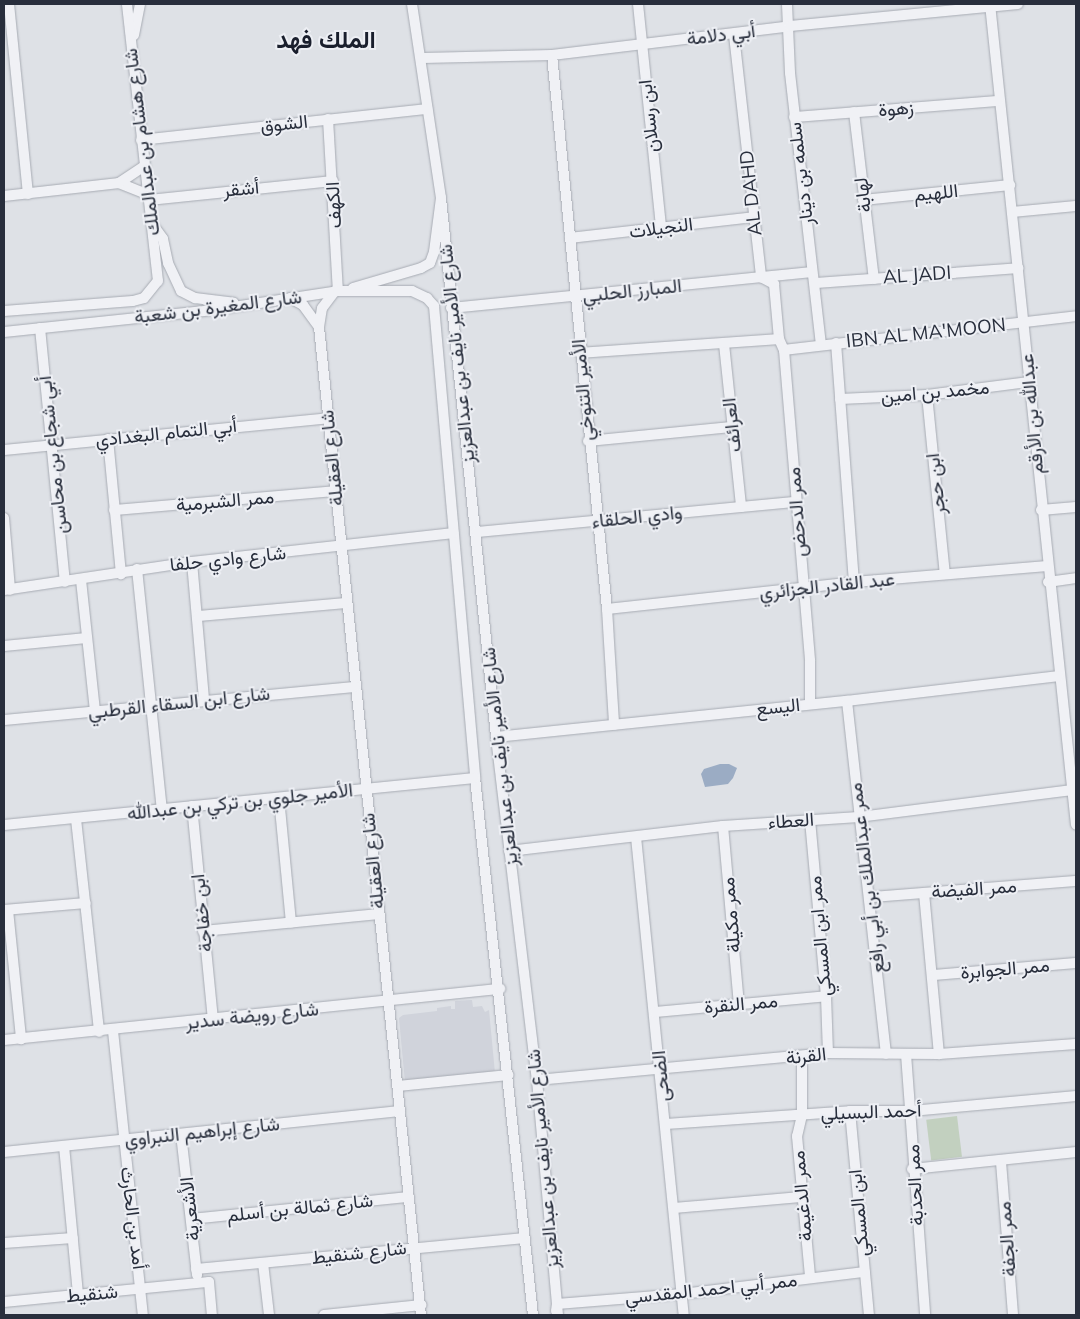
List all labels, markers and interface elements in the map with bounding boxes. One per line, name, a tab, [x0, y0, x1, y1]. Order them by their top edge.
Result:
street label: أبي دلامة	[685, 19, 757, 51]
district label: الملك فهد	[276, 26, 376, 54]
street label: شارع هشام بن عبدالملك	[119, 47, 165, 237]
street label: ابن رسلان	[634, 79, 664, 153]
street label: زهوة	[877, 96, 915, 122]
street label: الشوق	[259, 110, 309, 138]
street label: سلمه بن دينار	[783, 121, 819, 227]
street label: AL DAHD	[735, 149, 767, 237]
street label: أشقر	[222, 176, 260, 202]
street label: لهابة	[850, 176, 876, 214]
street label: اللهيم	[913, 179, 959, 207]
street label: الكهف	[321, 181, 347, 229]
street label: النجيلات	[628, 213, 694, 243]
street label: شارع الأمير نايف بن عبدالعزيز	[434, 243, 480, 465]
street label: AL JADI	[882, 261, 952, 289]
street label: المبارز الحلبي	[581, 274, 683, 308]
street label: شارع المغيرة بن شعبة	[133, 285, 303, 329]
street label: IBN AL MA'MOON	[845, 313, 1007, 353]
street label: الأمير التنوخي	[567, 338, 599, 442]
street label: عبدالله بن الأرقم	[1015, 353, 1049, 475]
street label: أبي شجاع بن محاسن	[33, 375, 73, 535]
street label: مخمد بن امين	[880, 376, 990, 408]
street label: العرائف	[718, 397, 746, 453]
street label: شارع العقيلة	[316, 409, 348, 507]
street label: أبي التمام البغدادي	[94, 414, 238, 452]
street label: ابن حجر	[921, 452, 951, 516]
street label: ممر الدحض	[782, 466, 812, 558]
street label: ممر الشبرمية	[175, 485, 275, 517]
street label: وادي الحلقاء	[590, 501, 684, 533]
street label: شارع وادي حلفا	[169, 542, 287, 576]
street label: عبد القادر الجزائري	[758, 568, 896, 604]
street label: شارع الأمير نايف بن عبدالعزيز	[477, 646, 523, 868]
street label: شارع ابن السقاء القرطبي	[87, 682, 271, 724]
street label: اليسع	[755, 693, 801, 721]
street label: الأمير جلوي بن تركي بن عبدالله	[126, 779, 354, 825]
street label: ممر عبدالملك بن أبي رافع	[844, 781, 890, 975]
street label: العطاء	[767, 808, 815, 834]
street label: شارع العقيلة	[357, 812, 389, 910]
street label: ابن خفاجة	[187, 873, 217, 953]
street label: ممر ابن المسكي	[803, 875, 837, 997]
street label: ممر الفيضة	[930, 875, 1018, 903]
street label: ممر مكيلة	[716, 876, 746, 954]
street label: ممر الجوابرة	[960, 954, 1050, 984]
street label: ممر النقرة	[703, 989, 779, 1019]
street label: شارع رويضة سدير	[184, 998, 320, 1034]
street label: القرنة	[785, 1043, 827, 1069]
street label: شارع الأمير نايف بن عبدالعزيز	[522, 1048, 564, 1270]
street label: الضحى	[647, 1049, 675, 1103]
street label: أحمد البسيلي	[820, 1099, 922, 1125]
street label: شارع إبراهيم النبراوي	[123, 1113, 281, 1151]
street label: ممر الحدبة	[901, 1144, 929, 1226]
street label: ممر الدغيمة	[787, 1150, 817, 1242]
street label: أمد بن الحارث	[115, 1165, 151, 1271]
street label: ابن المسكي	[844, 1168, 874, 1258]
street label: الأشعرية	[175, 1176, 205, 1242]
street label: شارع ثمالة بن أسلم	[226, 1189, 374, 1227]
street label: ممر الجفة	[993, 1201, 1021, 1277]
street label: شارع شنقيط	[310, 1237, 408, 1269]
street label: ممر أبي احمد المقدسي	[624, 1269, 798, 1309]
street label: شنقيط	[65, 1280, 119, 1308]

